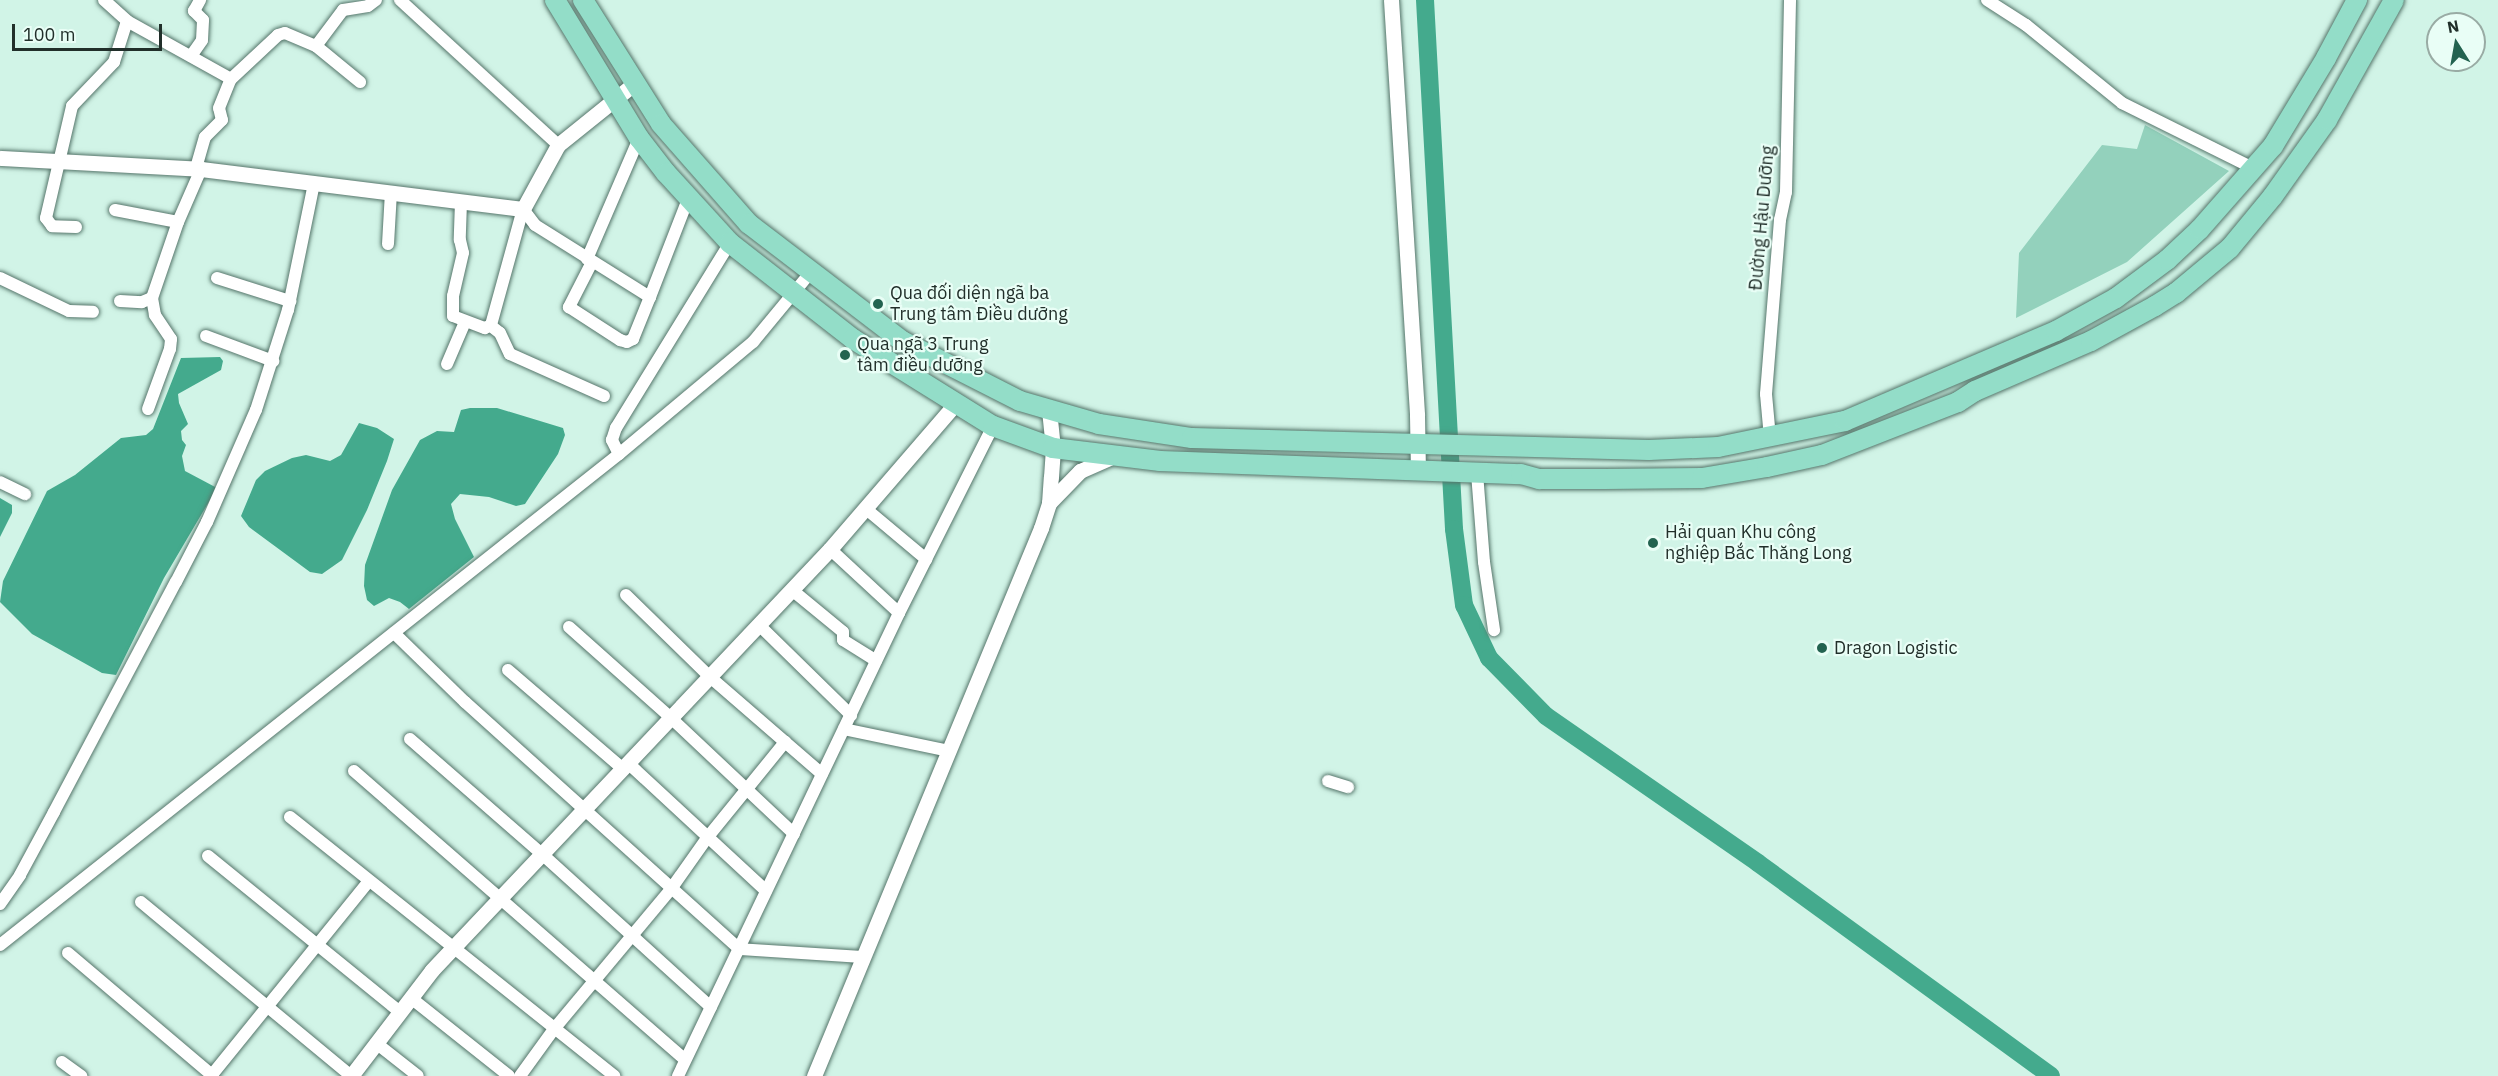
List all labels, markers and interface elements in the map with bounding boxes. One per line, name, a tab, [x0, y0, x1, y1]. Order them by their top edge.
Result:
scale bar	[15, 12, 165, 50]
north arrow	[2426, 12, 2486, 72]
text: N	[2445, 15, 2461, 37]
text: 100 m	[23, 23, 75, 46]
street label: Đường Hậu Dưỡng	[1745, 145, 1779, 291]
place label: Qua đối diện ngã ba Trung tâm Điều dưỡng	[890, 283, 1068, 326]
marker: Qua đối diện ngã ba Trung tâm Điều dưỡng	[871, 297, 885, 311]
place label: Qua ngã 3 Trung tâm điều dưỡng	[857, 334, 988, 376]
marker: Qua ngã 3 Trung tâm điều dưỡng	[838, 348, 852, 362]
place label: Hải quan Khu công nghiệp Bắc Thăng Long	[1665, 522, 1851, 564]
marker: Hải quan Khu công nghiệp Bắc Thăng Long	[1646, 536, 1660, 550]
place label: Dragon Logistic	[1834, 637, 1958, 659]
marker: Dragon Logistic	[1815, 641, 1829, 655]

